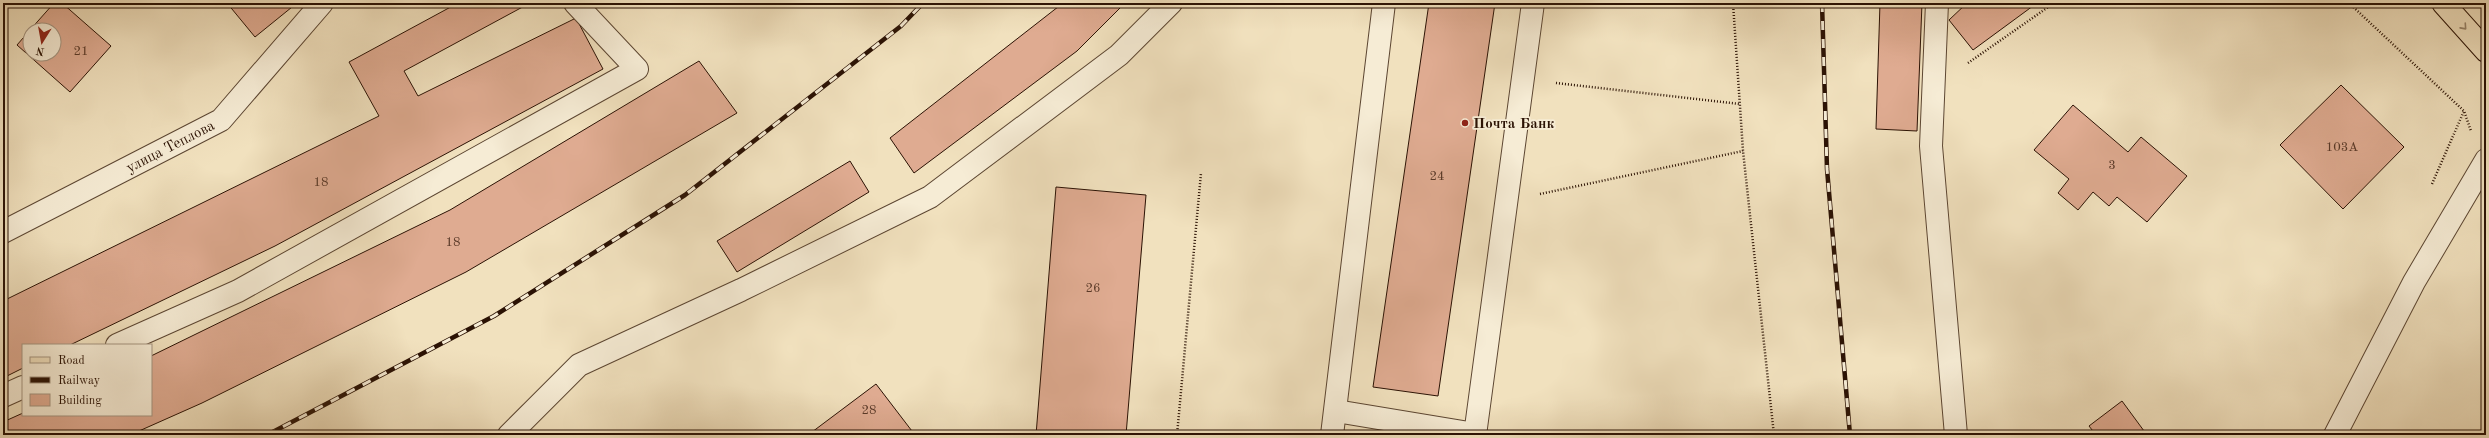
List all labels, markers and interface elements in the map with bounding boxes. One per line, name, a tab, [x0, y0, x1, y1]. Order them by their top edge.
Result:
north arrow	[22, 22, 62, 62]
one-way arrow	[2460, 22, 2467, 30]
text: N	[35, 44, 46, 57]
house number: 21	[73, 45, 89, 58]
place label: Почта Банк	[1473, 117, 1554, 132]
street label: улица Теплова	[124, 118, 218, 176]
marker: Почта Банк	[1460, 118, 1470, 128]
house number: 103А	[2326, 141, 2358, 154]
house number: 3	[2108, 159, 2116, 172]
house number: 24	[1429, 170, 1445, 183]
house number: 18	[313, 176, 329, 189]
house number: 18	[445, 236, 461, 249]
house number: 26	[1085, 282, 1101, 295]
legend	[22, 344, 152, 416]
text: Road	[58, 355, 85, 367]
text: Railway	[58, 375, 101, 387]
text: Building	[58, 395, 102, 407]
house number: 28	[861, 404, 877, 417]

